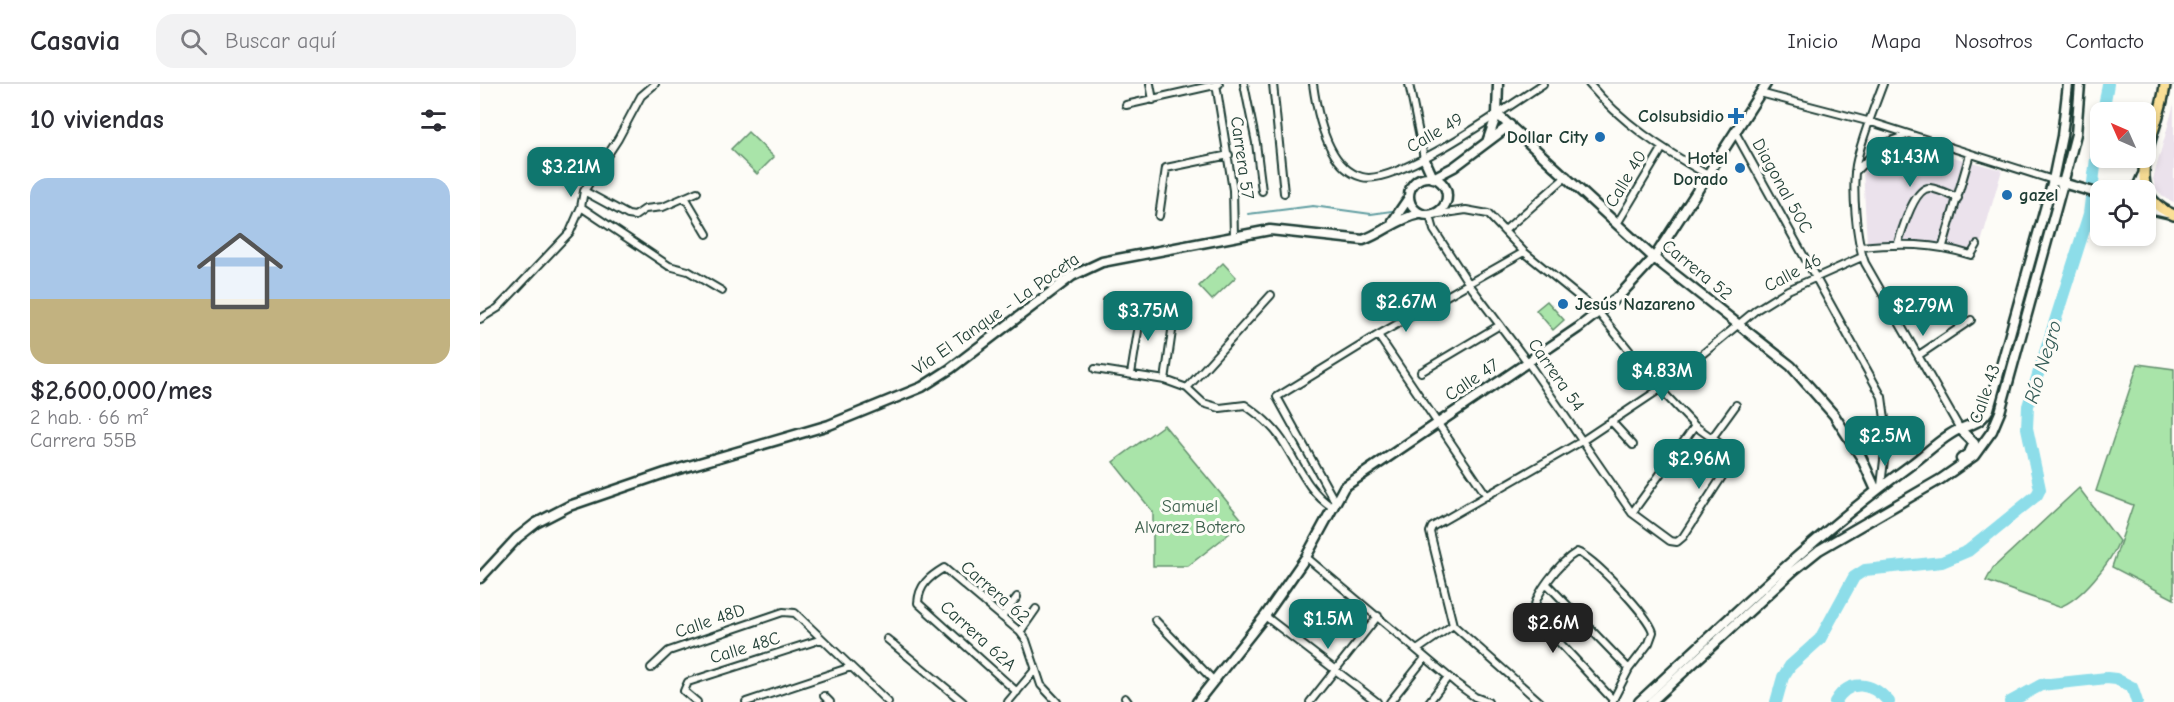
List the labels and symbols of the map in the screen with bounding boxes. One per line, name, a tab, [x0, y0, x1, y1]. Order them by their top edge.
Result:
north arrow	[2090, 102, 2156, 168]
place label: Colsubsidio	[1638, 106, 1724, 127]
street label: Calle 49	[1403, 109, 1467, 157]
marker: Colsubsidio	[1729, 109, 1743, 123]
street label: Carrera 57	[1226, 115, 1258, 201]
place label: Dollar City	[1507, 127, 1589, 148]
marker: Dollar City	[1593, 130, 1607, 144]
street label: Diagonal 50C	[1747, 135, 1817, 237]
pin: $1.43M	[1861, 137, 1959, 188]
pin: $3.21M	[522, 147, 620, 198]
street label: Calle 40	[1601, 147, 1651, 211]
place label: Hotel Dorado	[1673, 148, 1728, 190]
marker: Hotel Dorado	[1733, 161, 1747, 175]
place label: gazel	[2019, 185, 2059, 206]
marker: gazel	[2000, 188, 2014, 202]
street label: Carrera 52	[1658, 235, 1736, 305]
street label: Vía El Tanque - La Poceta	[909, 249, 1083, 379]
street label: Calle 46	[1761, 249, 1825, 297]
pin: $2.67M	[1357, 282, 1455, 333]
pin: $2.79M	[1874, 286, 1972, 337]
pin: $3.75M	[1099, 291, 1197, 342]
place label: Jesús Nazareno	[1575, 294, 1695, 315]
marker: Jesús Nazareno	[1556, 297, 1570, 311]
water label: Río Negro	[2020, 318, 2066, 406]
street label: Carrera 54	[1523, 335, 1589, 415]
pin: $4.83M	[1613, 351, 1711, 402]
street label: Calle 47	[1441, 354, 1503, 406]
street label: Calle 43	[1965, 362, 2005, 426]
pin: $2.5M	[1843, 416, 1927, 467]
pin: $2.96M	[1650, 439, 1748, 490]
park label: Samuel Alvarez Botero	[1134, 496, 1246, 538]
street label: Carrera 62	[956, 556, 1034, 628]
street label: Carrera 62A	[936, 596, 1020, 676]
street label: Calle 48D	[672, 599, 748, 643]
pin: $1.5M	[1286, 599, 1370, 650]
pin: $2.6M	[1511, 603, 1595, 654]
street label: Calle 48C	[707, 627, 783, 669]

